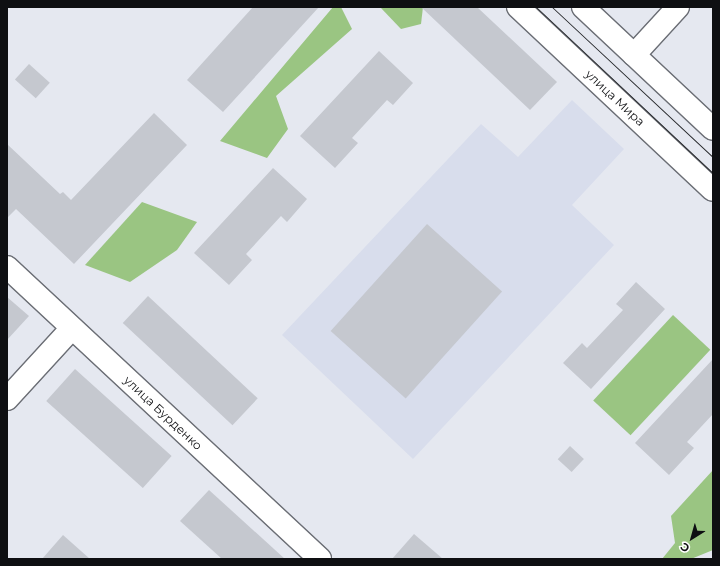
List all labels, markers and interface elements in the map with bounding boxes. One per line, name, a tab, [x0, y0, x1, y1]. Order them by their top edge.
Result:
street label: улица Мира	[582, 67, 648, 129]
street label: улица Бурденко	[121, 373, 205, 453]
north arrow	[672, 518, 712, 558]
text: С	[677, 540, 692, 556]

